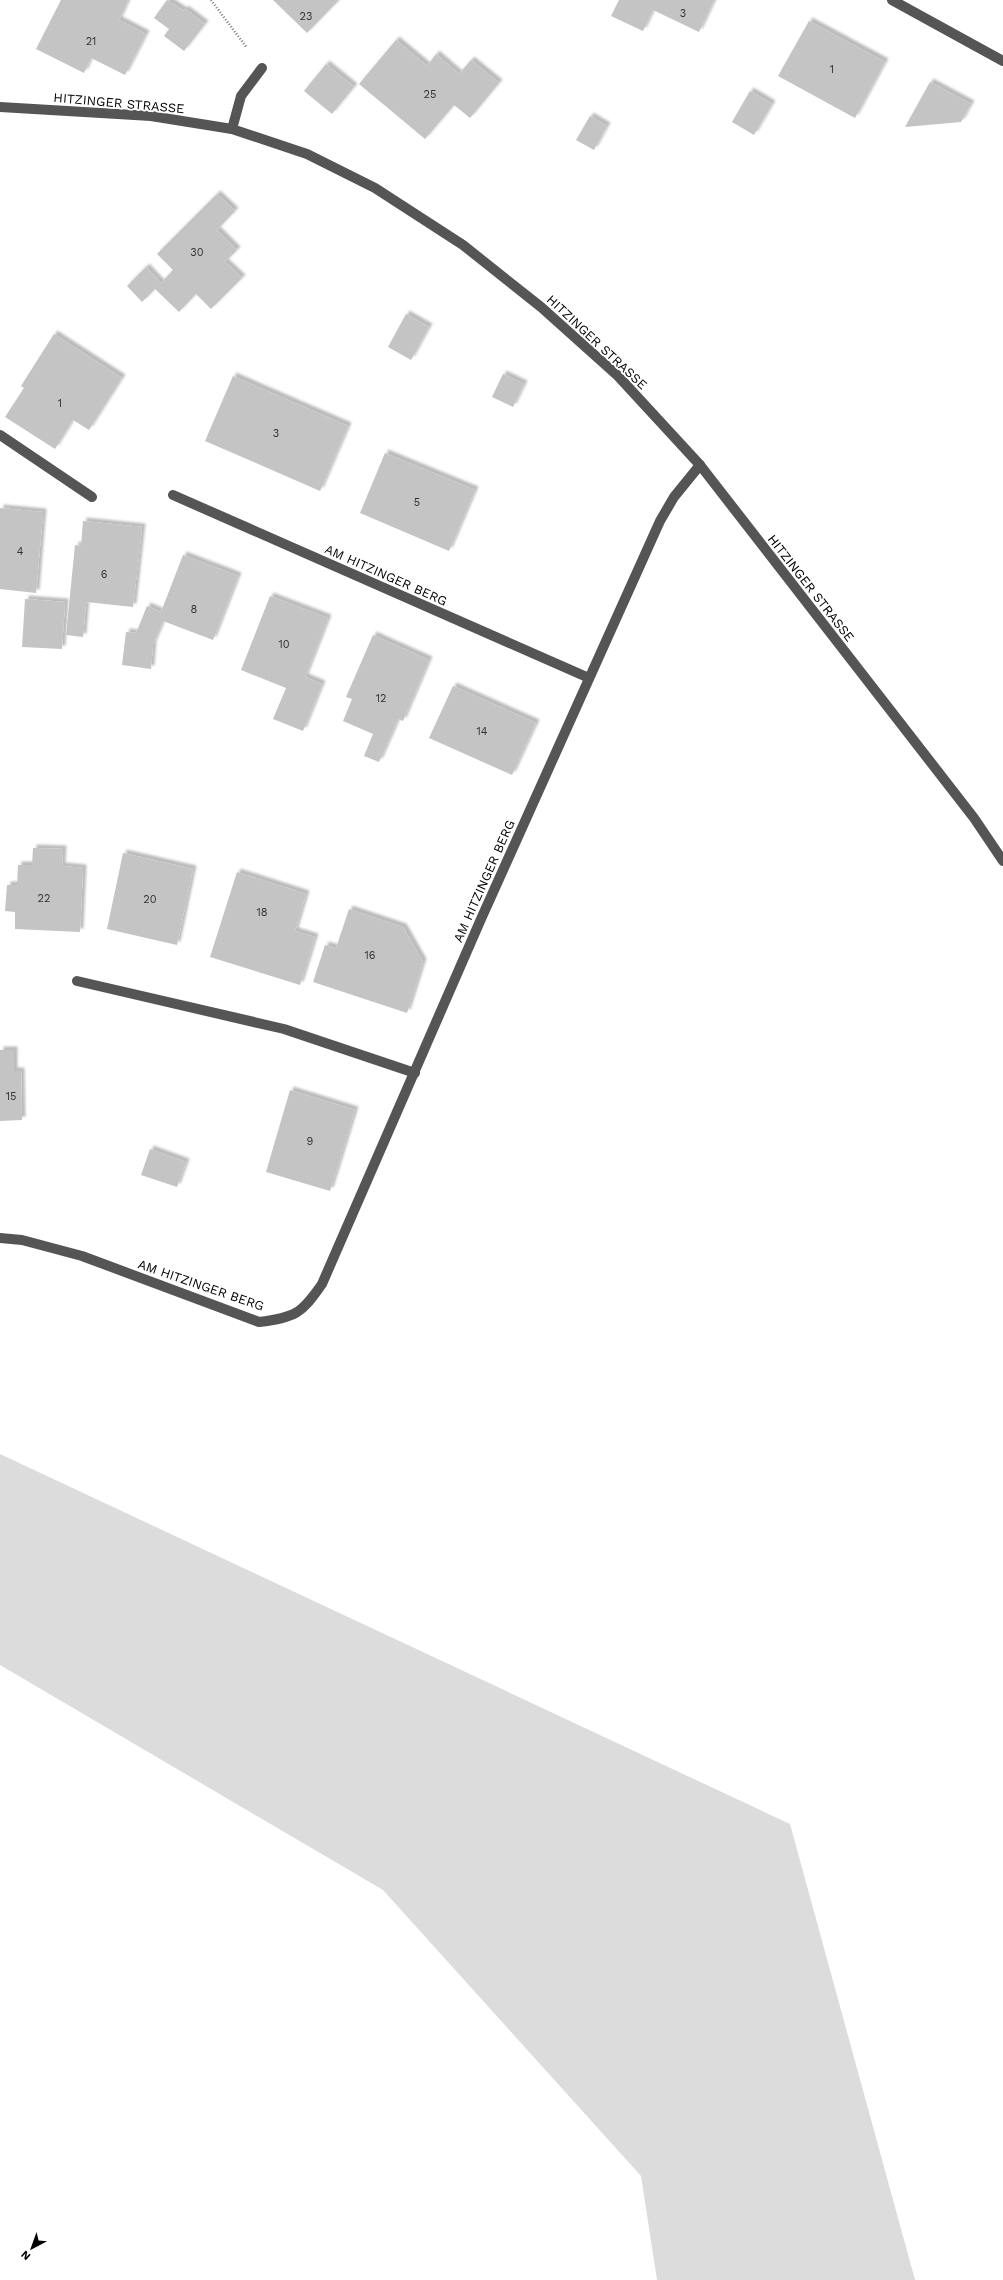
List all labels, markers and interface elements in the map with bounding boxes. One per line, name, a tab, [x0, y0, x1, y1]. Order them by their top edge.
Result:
house number: 3	[680, 7, 686, 20]
house number: 23	[300, 10, 312, 23]
house number: 21	[86, 35, 96, 48]
house number: 1	[830, 63, 834, 76]
house number: 25	[424, 88, 436, 101]
street label: HITZINGER STRASSE	[53, 90, 185, 116]
house number: 30	[190, 246, 204, 259]
street label: HITZINGER STRASSE	[544, 292, 650, 392]
house number: 1	[58, 397, 62, 410]
house number: 3	[273, 427, 279, 440]
house number: 5	[414, 496, 420, 509]
street label: HITZINGER STRASSE	[765, 532, 857, 644]
street label: AM HITZINGER BERG	[322, 541, 450, 609]
house number: 4	[17, 545, 24, 558]
house number: 6	[101, 568, 108, 581]
house number: 8	[191, 603, 198, 616]
house number: 10	[278, 638, 290, 651]
house number: 12	[376, 692, 386, 705]
house number: 14	[476, 725, 488, 738]
street label: AM HITZINGER BERG	[450, 817, 518, 945]
house number: 22	[38, 892, 50, 905]
house number: 20	[143, 893, 157, 906]
house number: 18	[256, 906, 268, 919]
house number: 16	[365, 949, 376, 962]
house number: 15	[6, 1090, 16, 1103]
house number: 9	[307, 1135, 314, 1148]
street label: AM HITZINGER BERG	[136, 1256, 266, 1314]
north arrow	[12, 2228, 52, 2268]
text: N	[18, 2248, 33, 2263]

